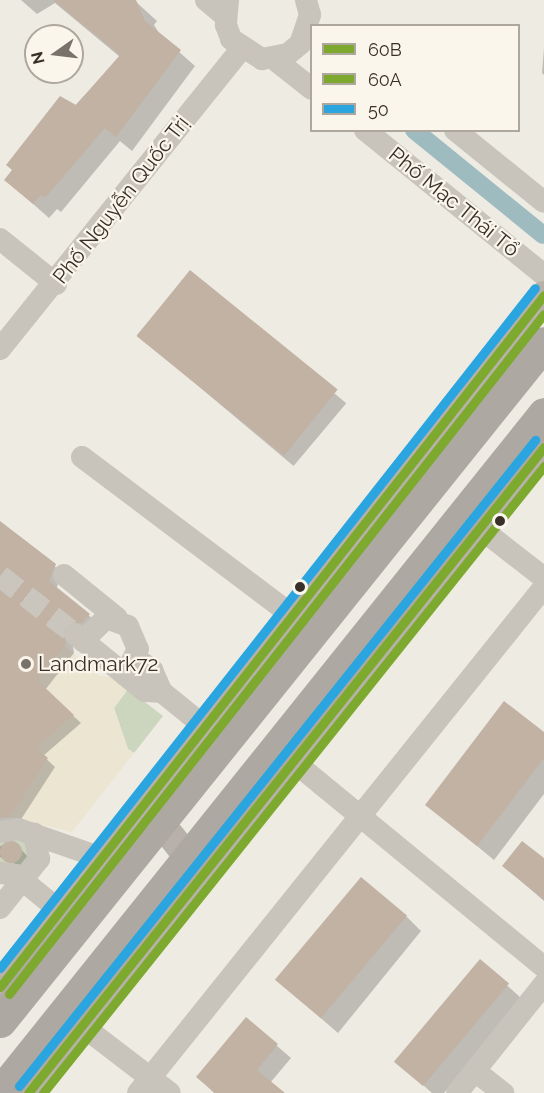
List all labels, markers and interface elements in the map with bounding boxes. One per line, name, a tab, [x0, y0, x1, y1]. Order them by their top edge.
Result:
north arrow	[24, 24, 84, 84]
legend	[310, 24, 520, 132]
text: 60B	[368, 39, 402, 60]
text: N	[27, 50, 49, 66]
text: 60A	[368, 69, 402, 90]
text: 50	[368, 99, 389, 120]
street label: Phố Nguyễn Quốc Trị	[48, 111, 194, 289]
street label: Phố Mạc Thái Tổ	[383, 141, 525, 263]
unlabelled marker	[494, 515, 506, 527]
unlabelled marker	[294, 581, 306, 593]
place label: Landmark72	[38, 651, 158, 677]
marker: Landmark72	[19, 657, 33, 671]

